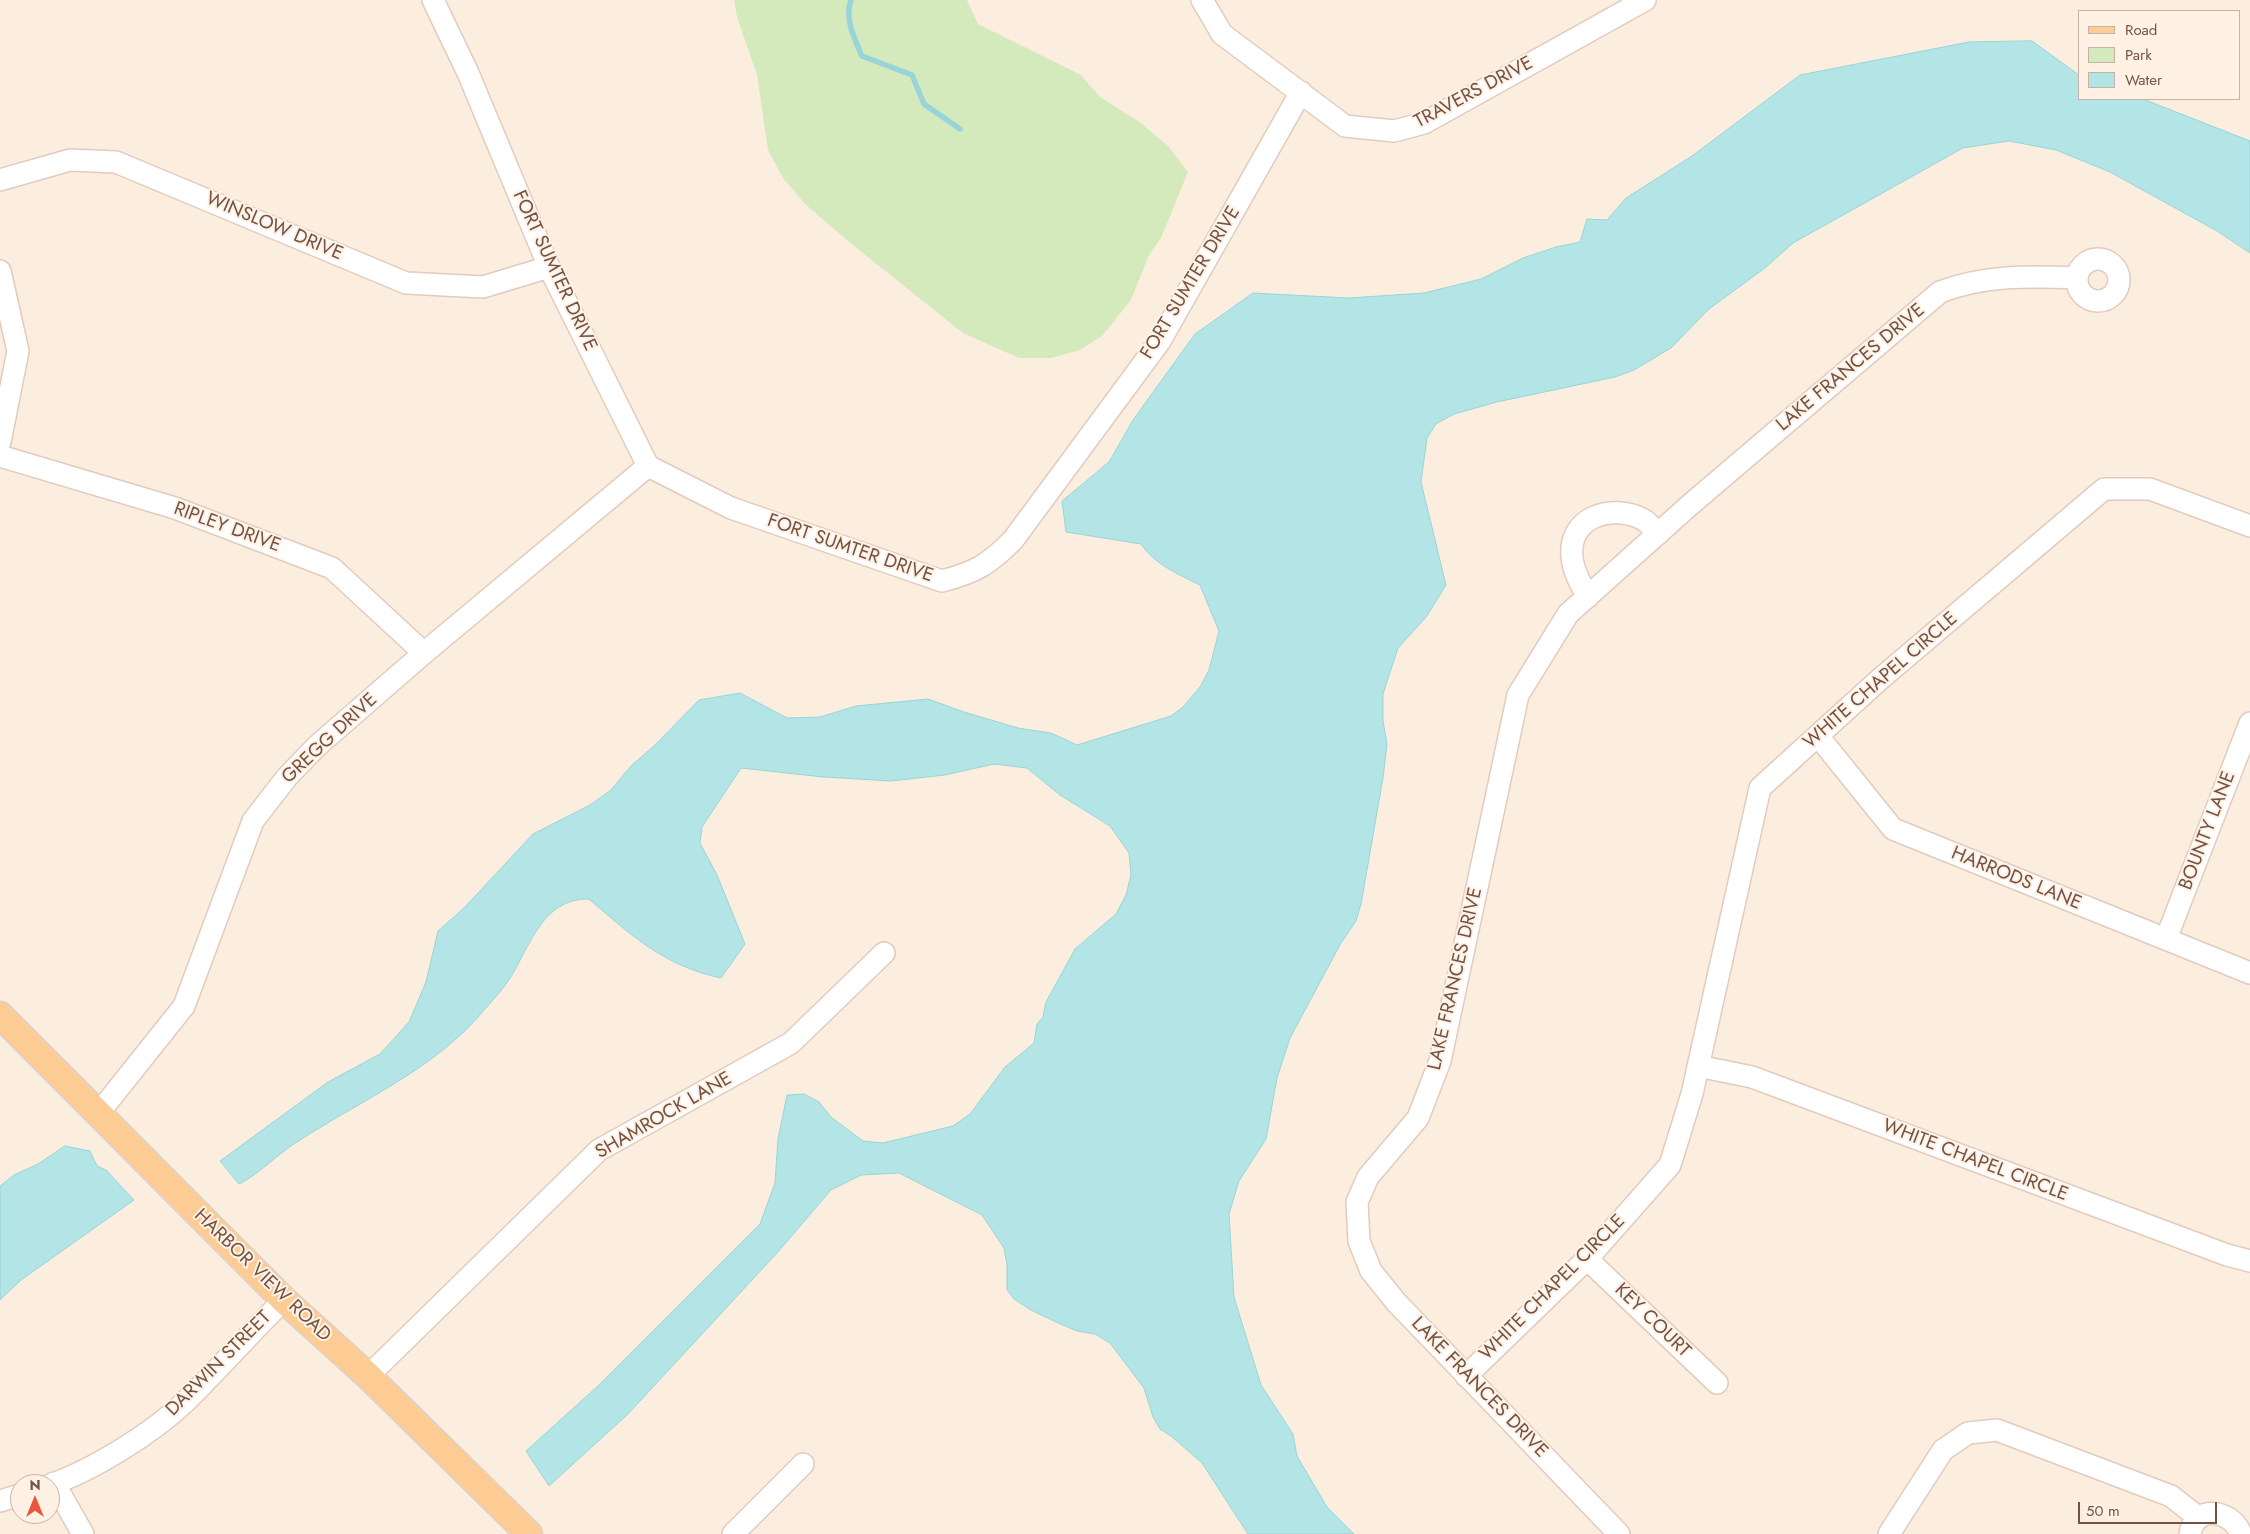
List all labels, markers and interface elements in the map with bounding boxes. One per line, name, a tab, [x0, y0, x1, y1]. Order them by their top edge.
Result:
legend	[2078, 10, 2240, 100]
text: Road	[2125, 19, 2157, 41]
text: Park	[2125, 44, 2152, 66]
street label: TRAVERS DRIVE	[1411, 52, 1537, 134]
text: Water	[2125, 69, 2162, 91]
street label: FORT SUMTER DRIVE	[507, 187, 601, 355]
street label: WINSLOW DRIVE	[202, 188, 346, 266]
street label: FORT SUMTER DRIVE	[1136, 202, 1246, 364]
street label: LAKE FRANCES DRIVE	[1772, 299, 1930, 437]
street label: RIPLEY DRIVE	[170, 498, 284, 558]
street label: FORT SUMTER DRIVE	[764, 510, 936, 588]
street label: WHITE CHAPEL CIRCLE	[1799, 608, 1963, 754]
street label: GREGG DRIVE	[278, 689, 382, 789]
street label: BOUNTY LANE	[2175, 769, 2241, 893]
street label: HARRODS LANE	[1948, 843, 2084, 915]
street label: LAKE FRANCES DRIVE	[1424, 885, 1488, 1073]
street label: SHAMROCK LANE	[592, 1068, 736, 1164]
street label: WHITE CHAPEL CIRCLE	[1879, 1115, 2071, 1207]
street label: HARBOR VIEW ROAD	[189, 1205, 335, 1347]
street label: WHITE CHAPEL CIRCLE	[1475, 1210, 1631, 1366]
street label: KEY COURT	[1609, 1279, 1695, 1363]
street label: DARWIN STREET	[162, 1307, 276, 1421]
street label: LAKE FRANCES DRIVE	[1406, 1313, 1552, 1463]
north arrow	[10, 1474, 60, 1524]
text: N	[29, 1475, 41, 1495]
scale bar	[2080, 1492, 2219, 1524]
text: 50 m	[2086, 1500, 2120, 1522]

